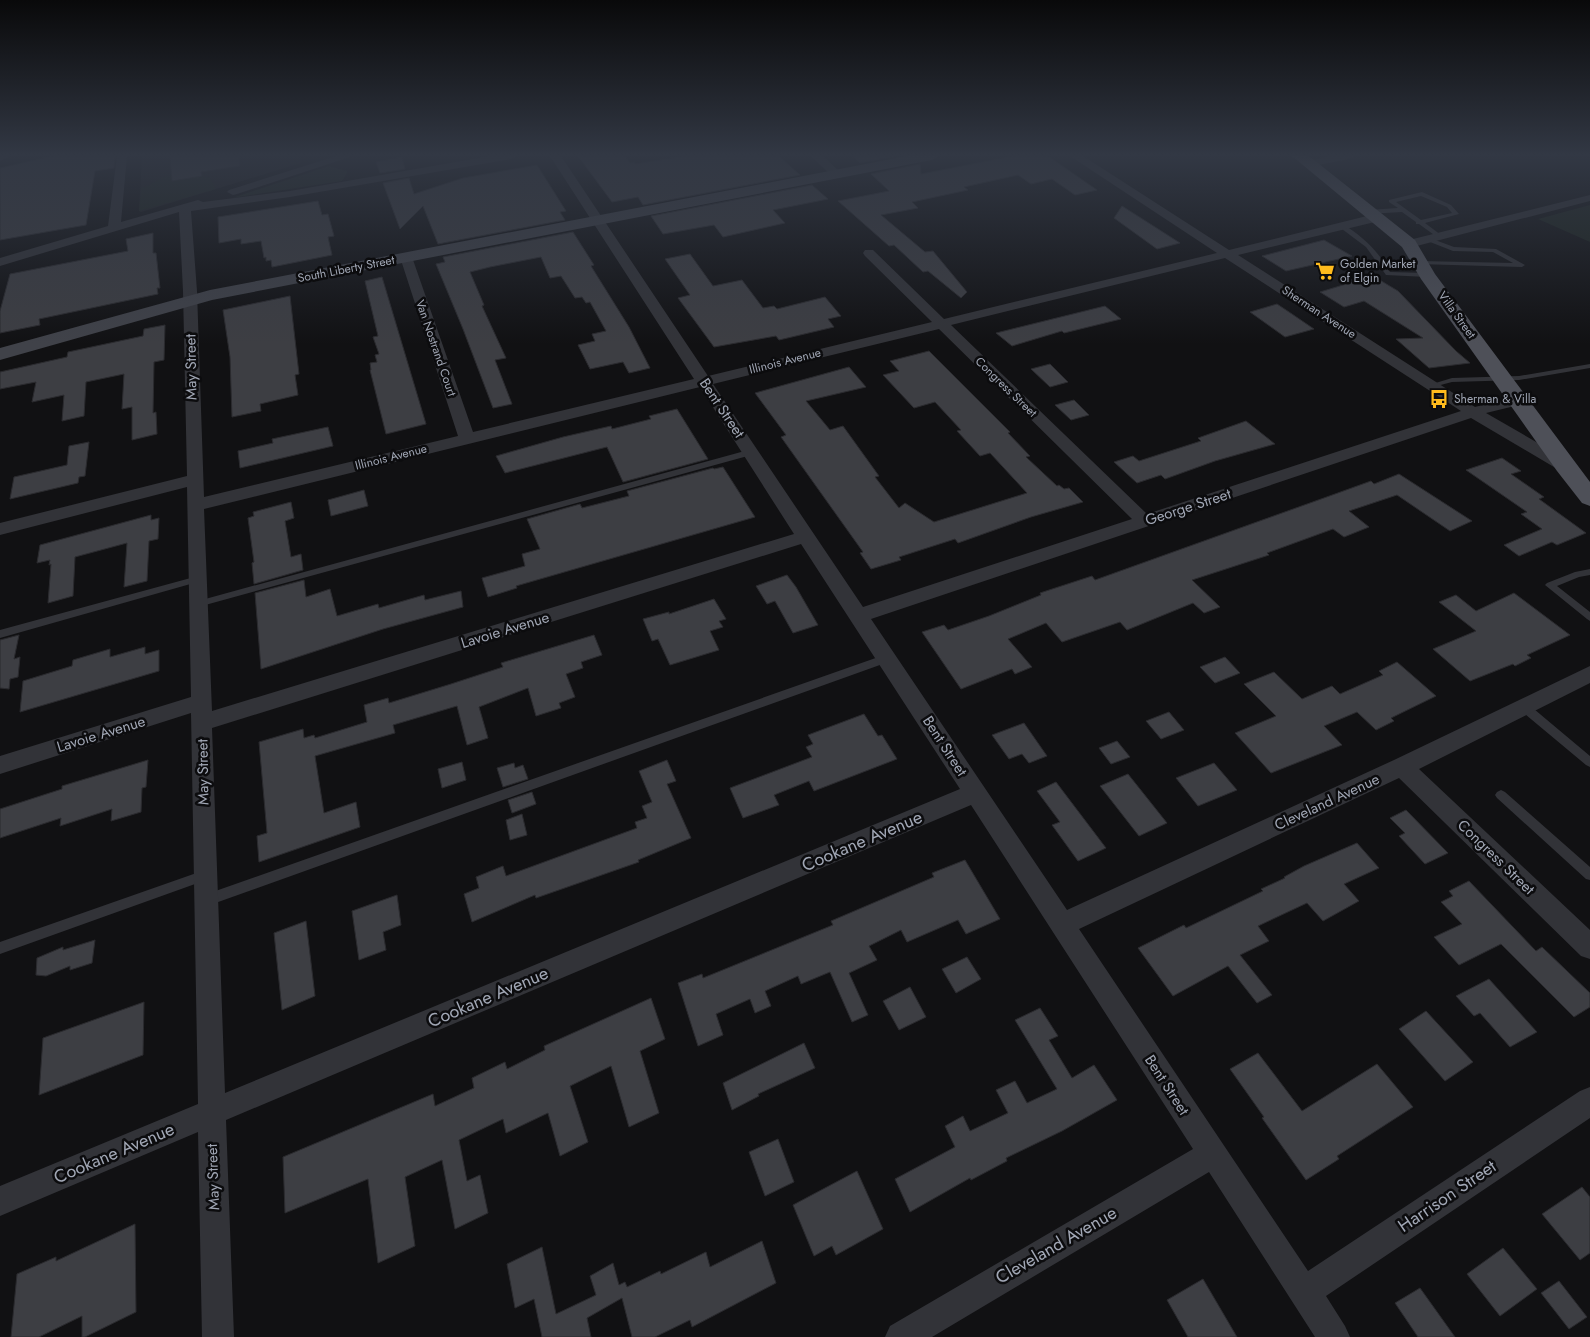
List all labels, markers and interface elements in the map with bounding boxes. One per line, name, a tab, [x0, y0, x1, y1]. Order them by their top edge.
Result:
street label: South Liberty Street	[296, 251, 396, 287]
place label: Golden Market of Elgin	[1340, 255, 1415, 287]
supermarket icon: Golden Market of Elgin	[1314, 260, 1336, 282]
street label: Sherman Avenue	[1278, 281, 1360, 343]
street label: Villa Street	[1434, 288, 1480, 342]
street label: Van Nostrand Court	[411, 297, 461, 399]
street label: May Street	[179, 333, 203, 400]
street label: Illinois Avenue	[747, 343, 823, 379]
street label: Congress Street	[971, 353, 1041, 421]
street label: Bent Street	[694, 374, 750, 443]
bus stop icon: Sherman & Villa	[1428, 388, 1450, 410]
place label: Sherman & Villa	[1454, 390, 1536, 408]
street label: Illinois Avenue	[353, 439, 429, 475]
street label: George Street	[1142, 483, 1234, 531]
street label: Lavoie Avenue	[458, 606, 552, 654]
street label: Lavoie Avenue	[54, 710, 148, 758]
street label: Bent Street	[917, 712, 973, 781]
street label: May Street	[191, 738, 215, 805]
street label: Cleveland Avenue	[1271, 768, 1383, 836]
street label: Cookane Avenue	[798, 804, 926, 878]
street label: Congress Street	[1452, 814, 1540, 900]
street label: Cookane Avenue	[424, 960, 552, 1034]
street label: Bent Street	[1139, 1051, 1195, 1120]
street label: Cookane Avenue	[50, 1116, 178, 1190]
street label: May Street	[201, 1143, 225, 1210]
street label: Harrison Street	[1393, 1153, 1502, 1238]
street label: Cleveland Avenue	[990, 1200, 1122, 1290]

